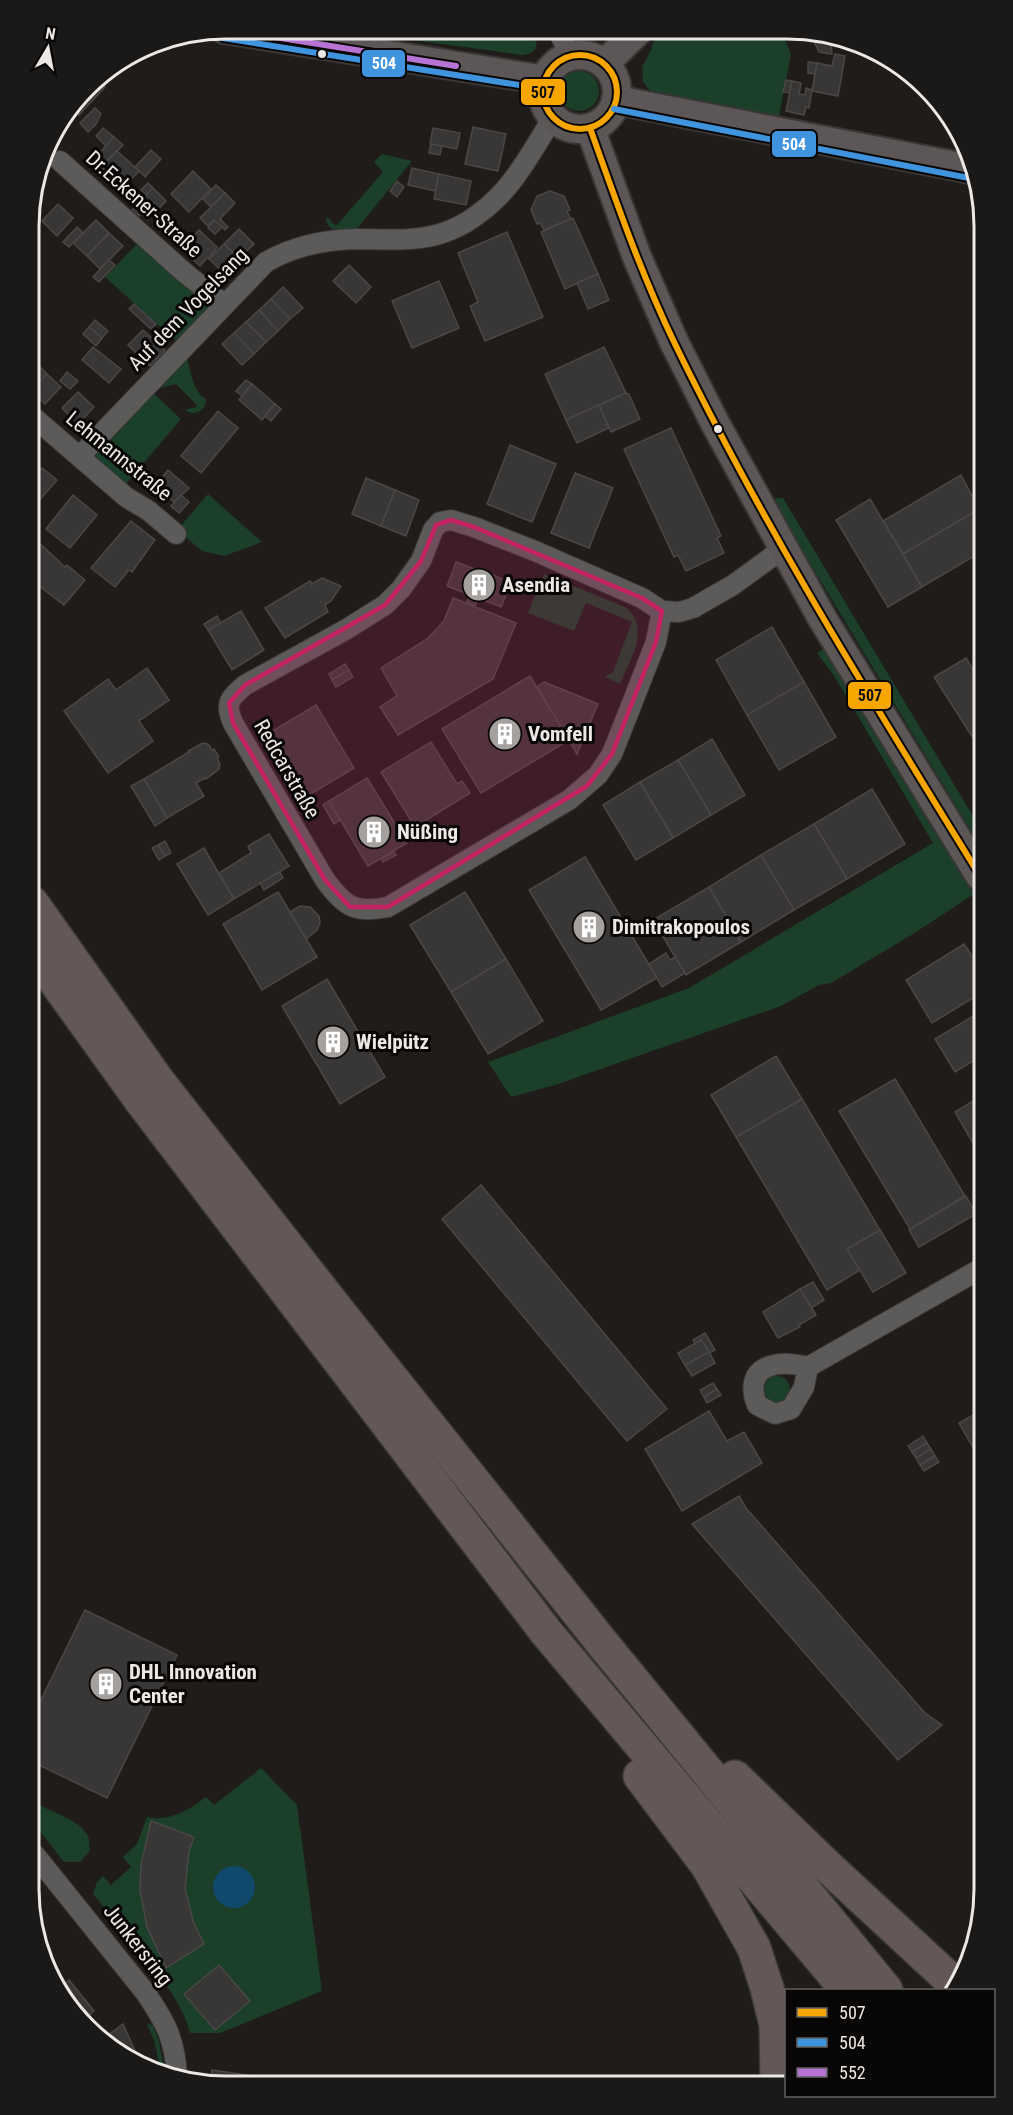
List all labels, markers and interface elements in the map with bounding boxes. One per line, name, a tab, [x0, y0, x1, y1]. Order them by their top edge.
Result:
north arrow	[18, 18, 78, 78]
text: N	[44, 24, 57, 44]
unlabelled marker	[316, 48, 328, 60]
line badge: 504	[361, 49, 406, 78]
text: 504	[372, 54, 396, 73]
line badge: 507	[520, 78, 566, 106]
text: 507	[531, 83, 555, 102]
line badge: 504	[771, 130, 817, 158]
text: 504	[782, 135, 806, 154]
street label: Dr.Eckener-Straße	[81, 146, 207, 262]
street label: Auf dem Vogelsang	[123, 243, 253, 375]
street label: Lehmannstraße	[61, 406, 177, 506]
unlabelled marker	[712, 423, 724, 435]
building icon: Asendia	[461, 567, 497, 603]
place label: Asendia	[502, 573, 570, 597]
line badge: 507	[847, 681, 892, 710]
text: 507	[858, 686, 882, 705]
street label: Redcarstraße	[249, 715, 325, 823]
building icon: Vomfell	[487, 716, 523, 752]
place label: Vomfell	[528, 722, 593, 746]
building icon: Nüßing	[356, 814, 392, 850]
place label: Nüßing	[397, 820, 458, 844]
building icon: Dimitrakopoulos	[571, 909, 607, 945]
place label: Dimitrakopoulos	[612, 915, 750, 939]
building icon: Wielpütz	[315, 1024, 351, 1060]
place label: Wielpütz	[356, 1030, 429, 1054]
place label: DHL Innovation Center	[129, 1660, 257, 1708]
building icon: DHL Innovation Center	[88, 1666, 124, 1702]
street label: Junkersring	[99, 1899, 177, 1991]
legend	[785, 1989, 995, 2097]
text: 507	[839, 2002, 866, 2023]
text: 504	[839, 2032, 866, 2053]
text: 552	[839, 2062, 866, 2083]

